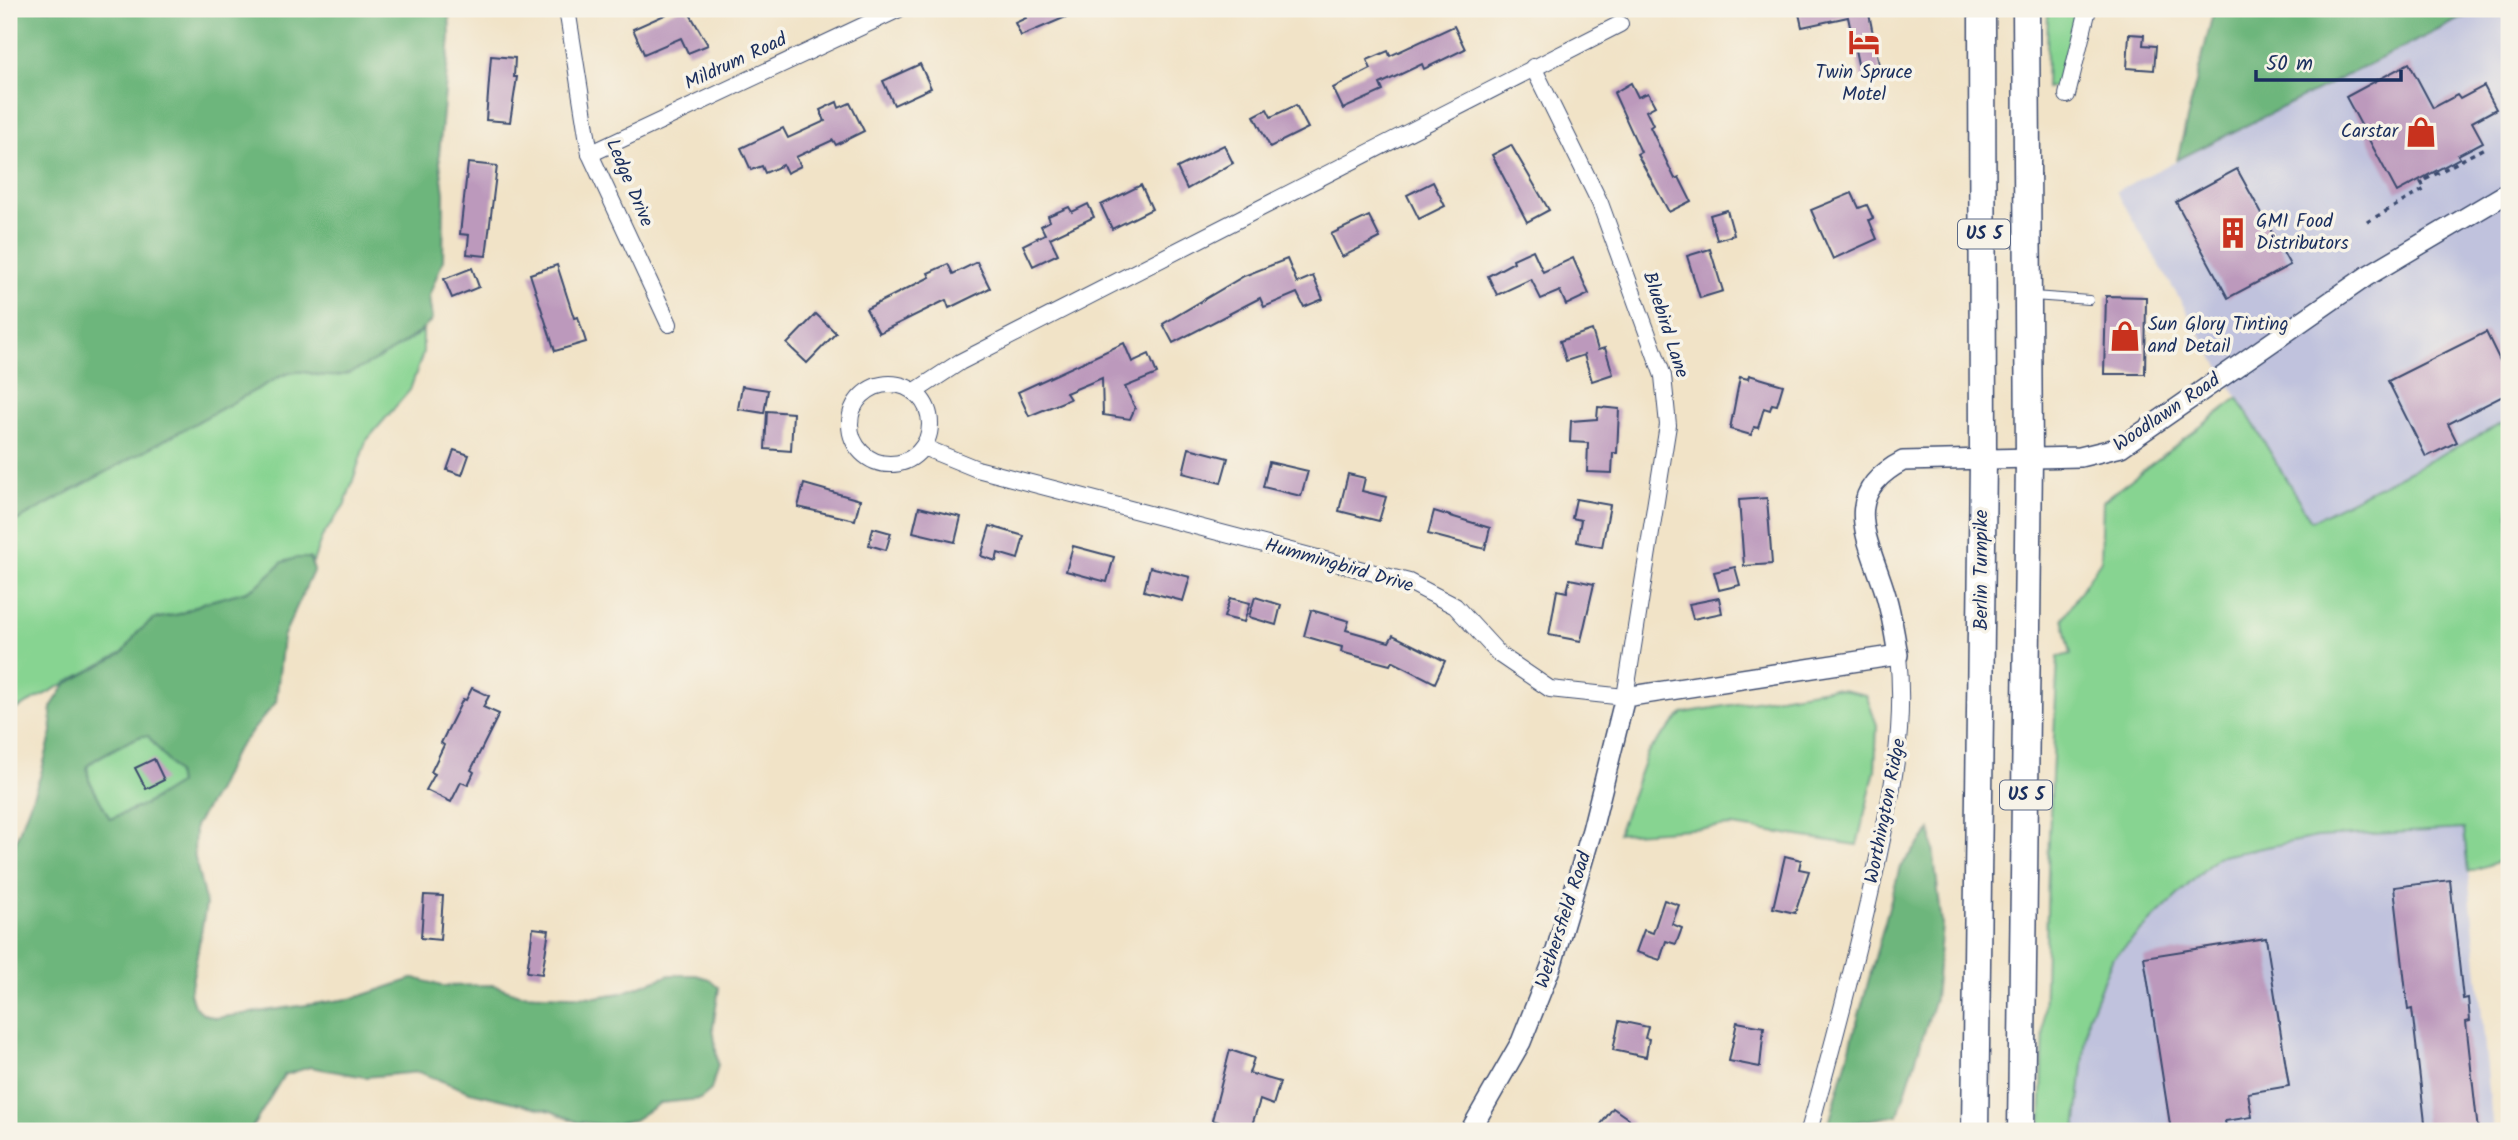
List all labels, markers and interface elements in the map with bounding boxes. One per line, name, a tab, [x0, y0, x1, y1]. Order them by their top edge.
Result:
street label: Mildrum Road	[680, 25, 793, 99]
hotel icon: Twin Spruce Motel	[1847, 25, 1881, 59]
scale bar	[2256, 38, 2401, 82]
text: 50 m	[2266, 48, 2313, 81]
place label: Twin Spruce Motel	[1816, 58, 1913, 110]
shop icon: Carstar	[2404, 115, 2438, 149]
place label: Carstar	[2341, 117, 2400, 147]
street label: Ledge Drive	[597, 134, 661, 232]
place label: GMI Food Distributors	[2256, 207, 2349, 259]
building icon: GMI Food Distributors	[2216, 216, 2250, 250]
road number: US 5	[1958, 220, 2010, 248]
street label: Bluebird Lane	[1634, 268, 1696, 383]
place label: Sun Glory Tinting and Detail	[2148, 310, 2289, 362]
shop icon: Sun Glory Tinting and Detail	[2108, 319, 2142, 353]
street label: Woodlawn Road	[2107, 366, 2227, 460]
street label: Berlin Turnpike	[1967, 509, 1997, 630]
street label: Hummingbird Drive	[1261, 530, 1417, 602]
street label: Worthington Ridge	[1857, 735, 1915, 886]
road number: US 5	[2000, 780, 2052, 810]
street label: Wethersfield Road	[1528, 847, 1600, 992]

